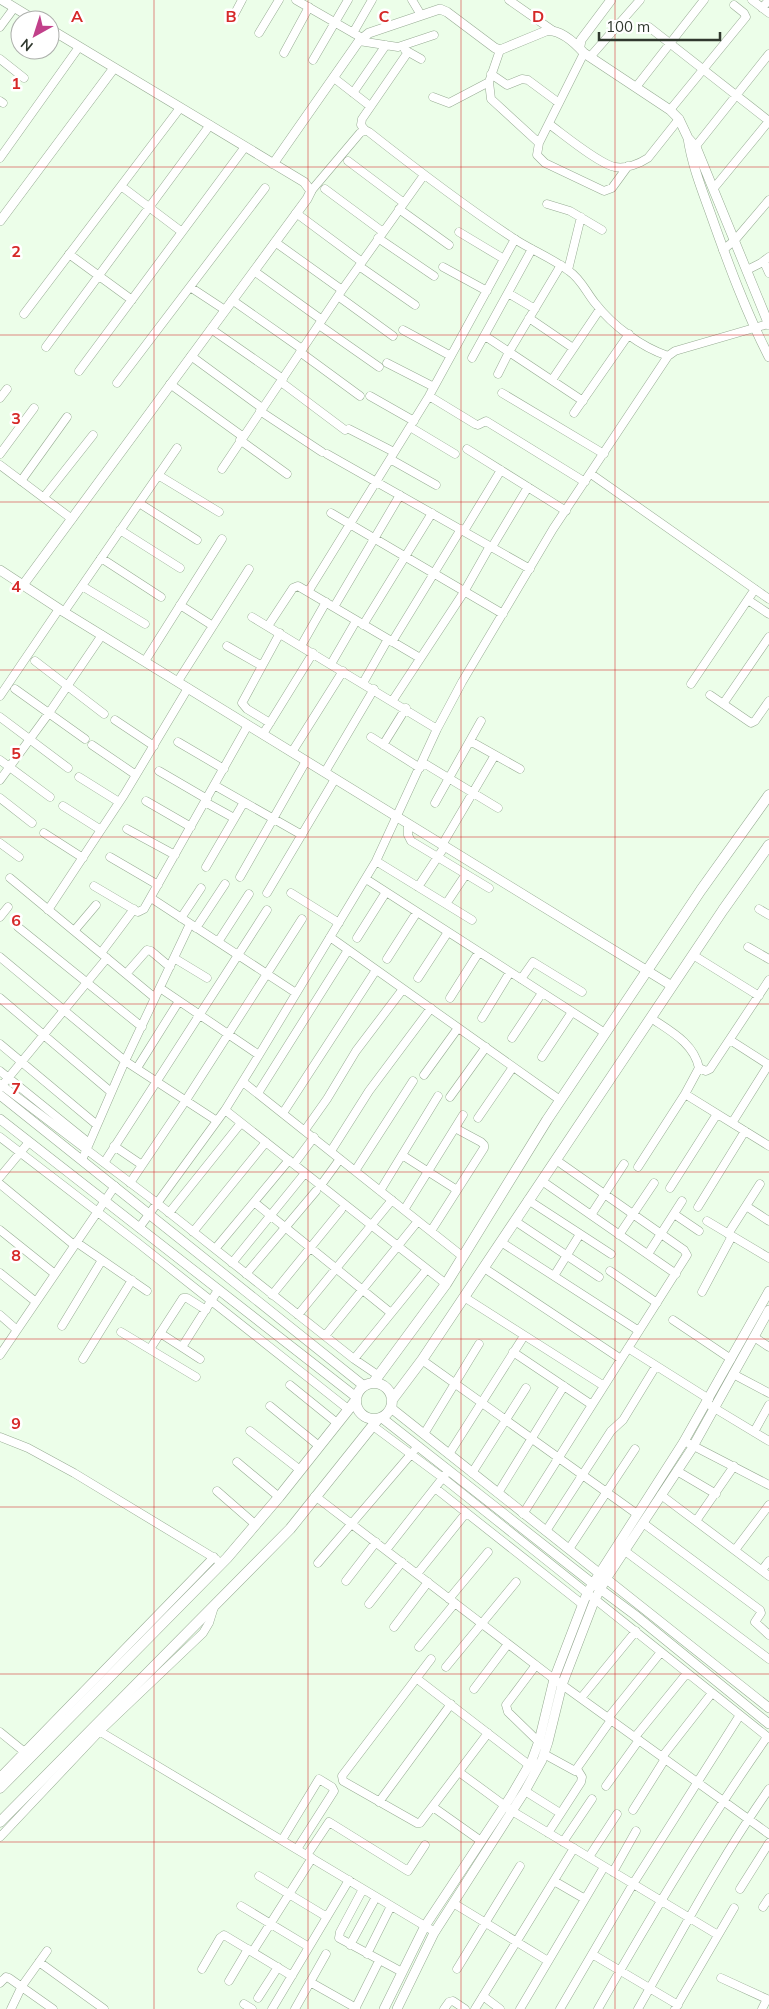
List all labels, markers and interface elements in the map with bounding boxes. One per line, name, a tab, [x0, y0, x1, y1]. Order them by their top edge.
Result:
text: A	[71, 6, 83, 26]
text: B	[225, 6, 237, 26]
text: C	[379, 6, 390, 26]
text: D	[532, 6, 544, 26]
north arrow	[10, 10, 60, 60]
scale bar	[599, 10, 720, 42]
text: 100 m	[606, 17, 650, 36]
text: N	[17, 35, 37, 55]
text: 1	[11, 73, 21, 93]
text: 2	[11, 241, 21, 261]
text: 3	[11, 408, 21, 428]
text: 4	[11, 576, 21, 596]
text: 5	[11, 743, 21, 763]
text: 6	[11, 910, 21, 930]
text: 7	[11, 1078, 21, 1098]
text: 8	[11, 1245, 21, 1265]
text: 9	[11, 1413, 21, 1433]

